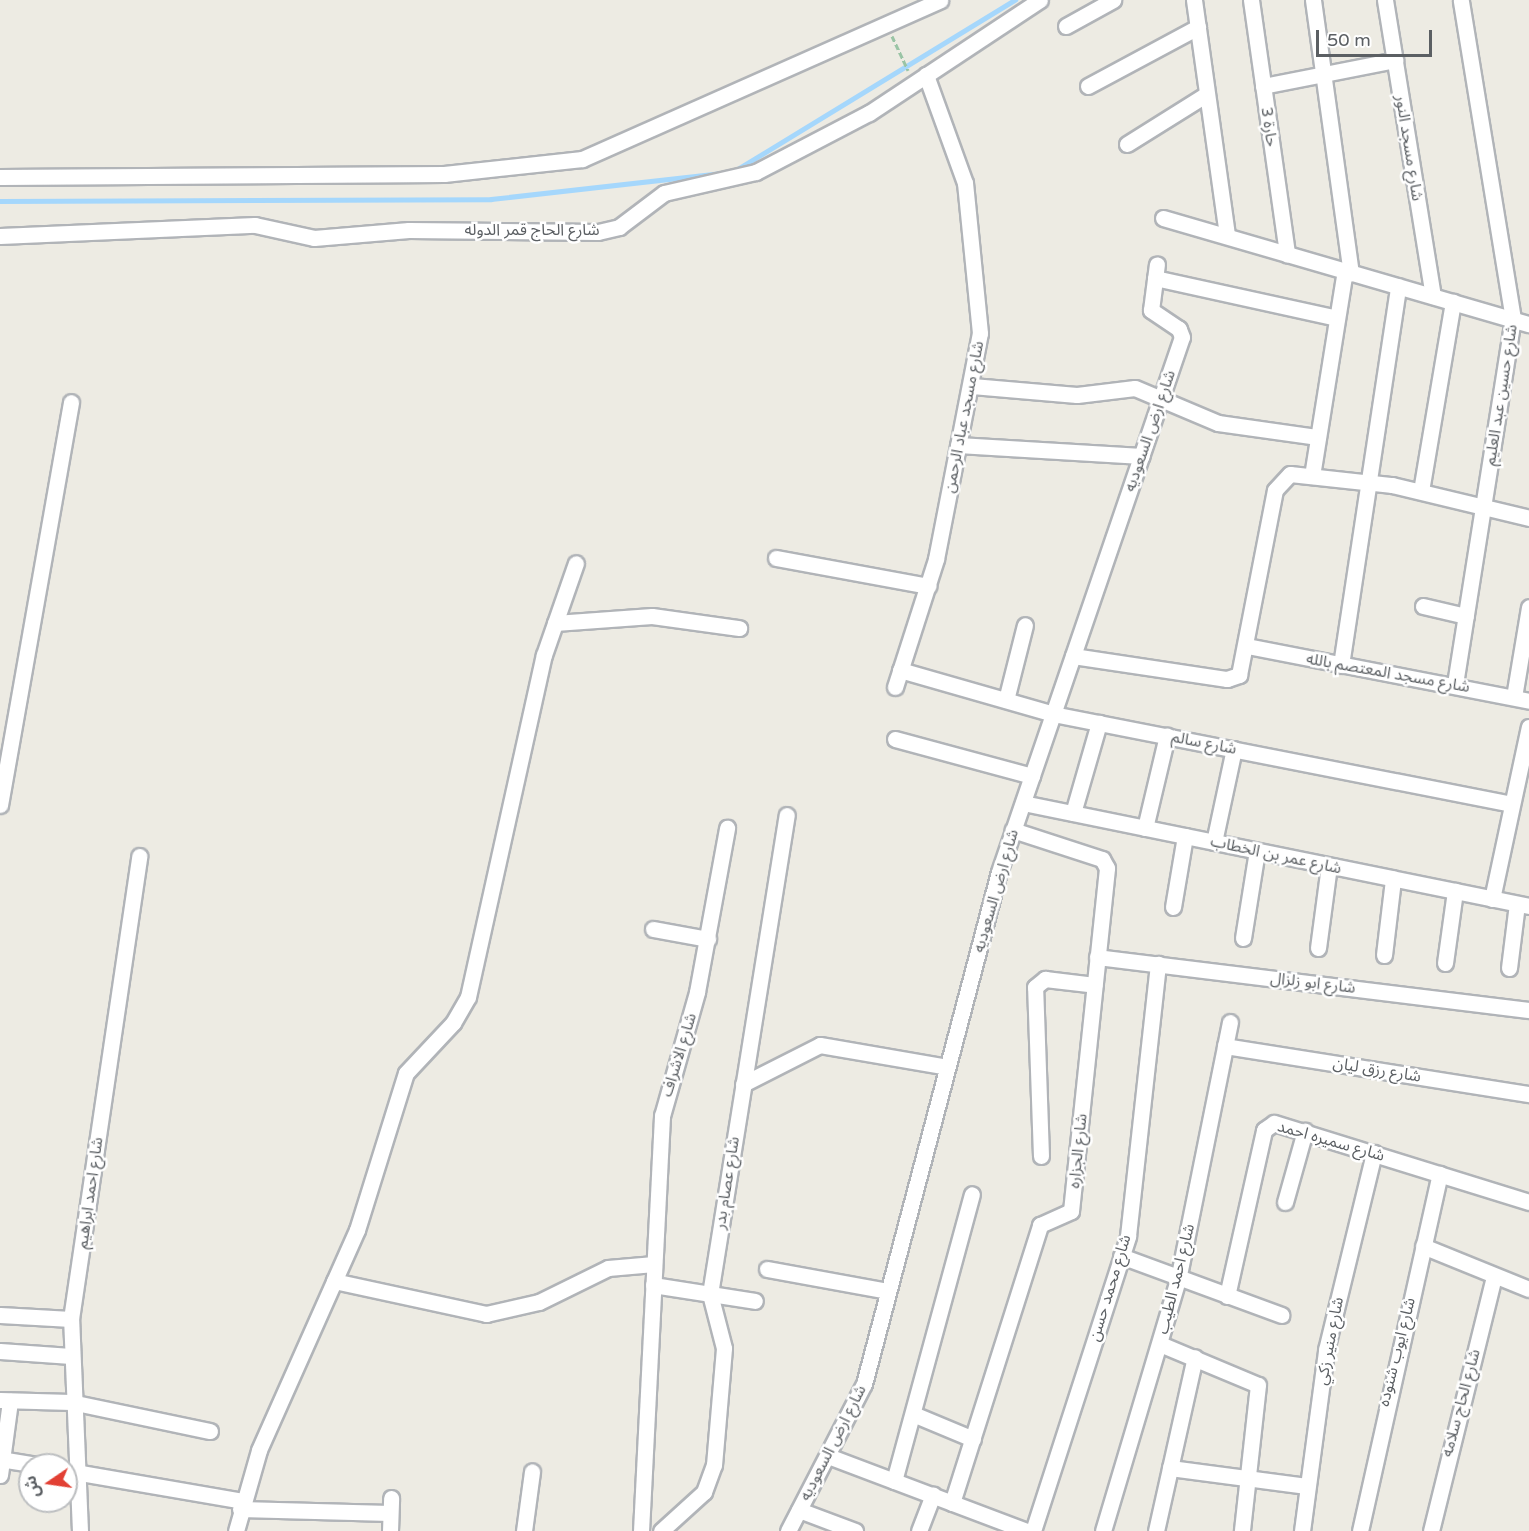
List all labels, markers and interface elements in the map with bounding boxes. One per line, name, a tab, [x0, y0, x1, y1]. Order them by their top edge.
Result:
scale bar	[1319, 18, 1434, 56]
text: 50 m	[1327, 29, 1371, 51]
street label: شارع مسجد النور	[1391, 94, 1427, 202]
street label: حارة 3	[1257, 106, 1281, 148]
street label: شارع الحاج قمر الدوله	[464, 220, 600, 240]
street label: شارع حسين عبد العليم	[1480, 323, 1522, 467]
street label: شارع مسجد عباد الرحمن	[940, 339, 988, 495]
street label: شارع ارض السعوديه	[1120, 368, 1180, 494]
street label: شارع مسجد المعتصم بالله	[1305, 649, 1471, 697]
street label: شارع سالم	[1170, 727, 1238, 759]
street label: شارع ارض السعوديه	[969, 827, 1023, 955]
street label: شارع عمر بن الخطاب	[1209, 832, 1343, 878]
street label: شارع ابو زلزال	[1269, 968, 1357, 998]
street label: شارع الاشراف	[657, 1011, 701, 1099]
street label: شارع رزق ليان	[1332, 1054, 1422, 1086]
street label: شارع الجزاره	[1065, 1113, 1091, 1189]
street label: شارع سميره احمد	[1275, 1117, 1387, 1165]
street label: شارع عصام بدر	[710, 1135, 744, 1231]
street label: شارع احمد ابراهيم	[73, 1136, 107, 1250]
street label: شارع احمد الطيب	[1153, 1222, 1199, 1336]
street label: شارع محمد حسن	[1085, 1232, 1135, 1344]
street label: شارع منير زكي	[1312, 1295, 1348, 1387]
street label: شارع ايوب شنوده	[1374, 1296, 1420, 1408]
street label: شارع الحاج سلامه	[1437, 1347, 1485, 1459]
street label: شارع ارض السعوديه	[796, 1382, 870, 1504]
north arrow	[18, 1453, 78, 1513]
text: ش	[20, 1474, 45, 1500]

